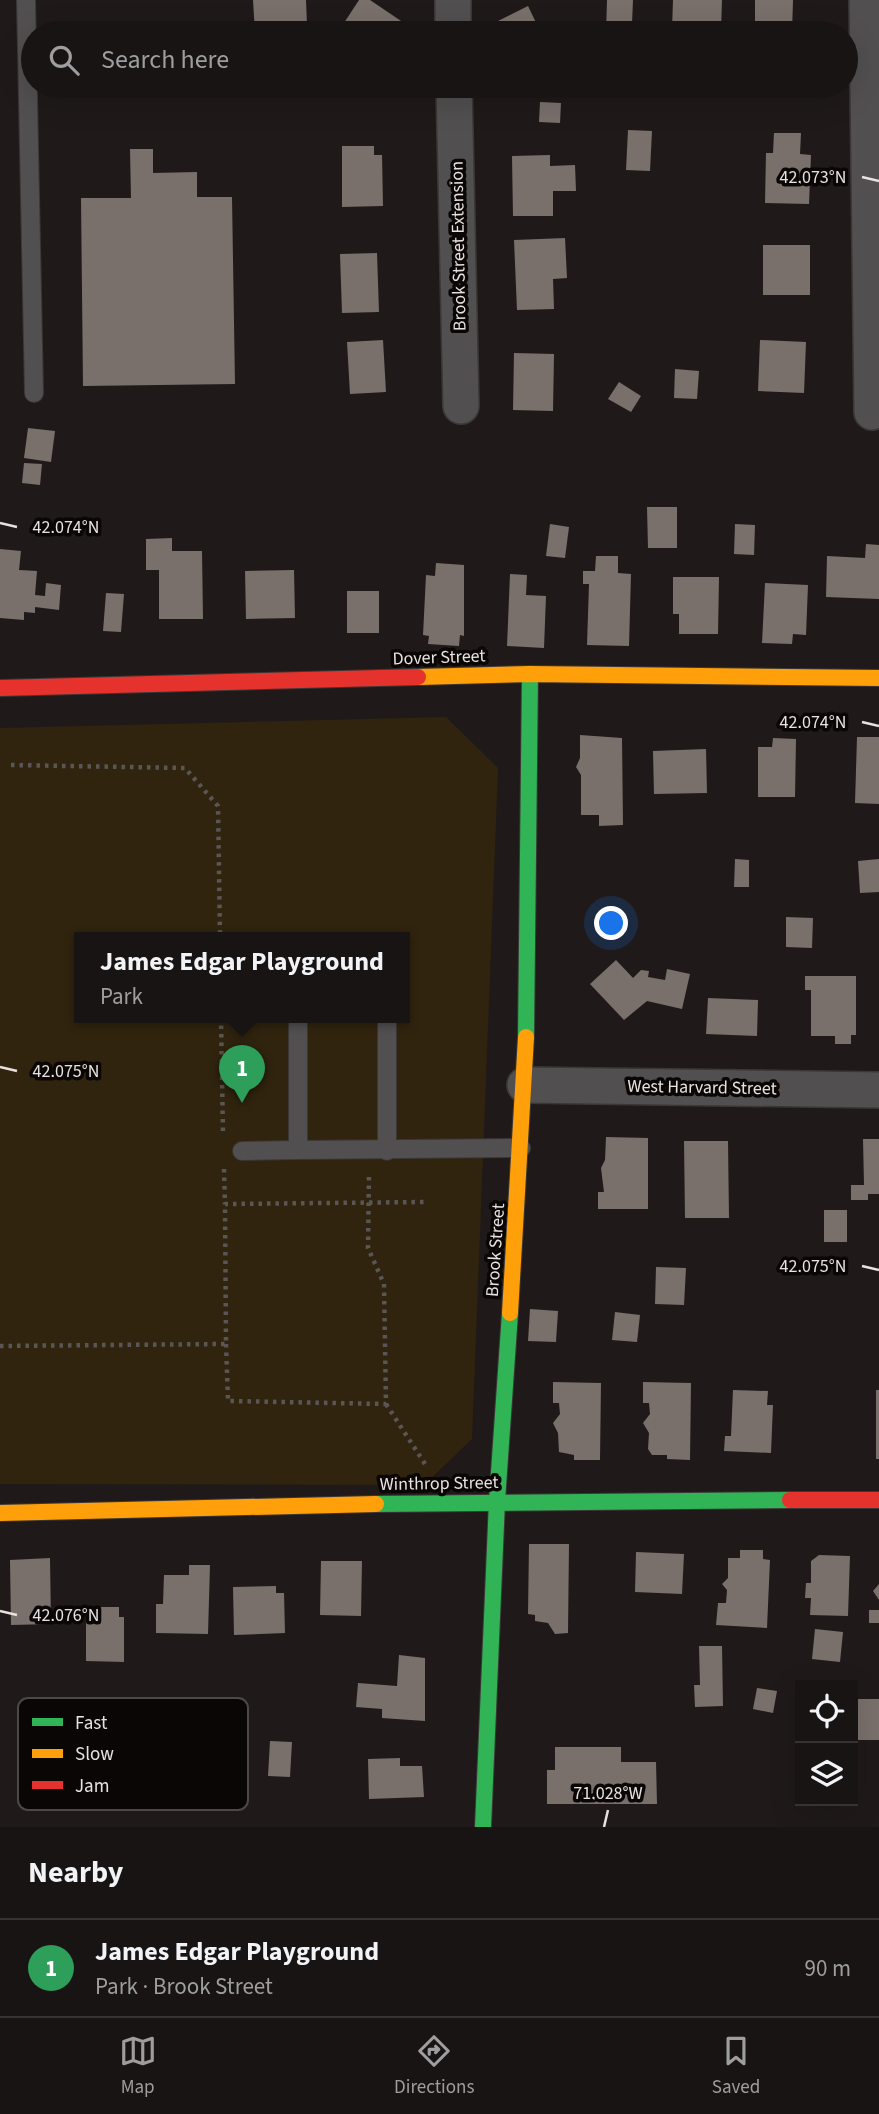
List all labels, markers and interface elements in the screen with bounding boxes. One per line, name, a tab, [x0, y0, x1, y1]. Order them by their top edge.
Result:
search box	[21, 21, 858, 98]
icon: search	[45, 41, 83, 79]
text: Search here	[101, 41, 229, 78]
street label: Brook Street Extension	[445, 161, 472, 331]
text: 42.073°N	[780, 165, 846, 190]
text: 42.074°N	[33, 515, 99, 540]
street label: Dover Street	[392, 643, 486, 672]
text: 42.074°N	[780, 710, 846, 735]
your location	[594, 906, 628, 940]
popup	[74, 932, 410, 1023]
text: James Edgar Playground	[100, 943, 384, 980]
text: Park	[100, 980, 143, 1013]
pin: 1	[219, 1045, 265, 1103]
text: 42.075°N	[33, 1059, 99, 1084]
street label: West Harvard Street	[627, 1074, 777, 1101]
street label: Brook Street	[480, 1202, 511, 1298]
text: 42.075°N	[780, 1254, 846, 1279]
street label: Winthrop Street	[379, 1470, 499, 1497]
text: 42.076°N	[33, 1603, 99, 1628]
map controls	[795, 1680, 858, 1806]
button: locate	[795, 1680, 858, 1743]
legend	[18, 1698, 248, 1810]
text: Fast	[75, 1710, 108, 1737]
text: Slow	[75, 1741, 114, 1768]
button: layers	[795, 1743, 858, 1806]
text: Jam	[75, 1773, 109, 1800]
text: 71.028°W	[573, 1781, 643, 1806]
text: Nearby	[28, 1851, 123, 1894]
text: James Edgar Playground	[95, 1933, 379, 1970]
text: 1	[45, 1952, 57, 1985]
text: 90 m	[804, 1952, 851, 1985]
text: Park · Brook Street	[95, 1970, 273, 2003]
tab: Map	[119, 2032, 157, 2101]
tab: Directions	[394, 2032, 474, 2101]
tab: Saved	[712, 2032, 760, 2101]

